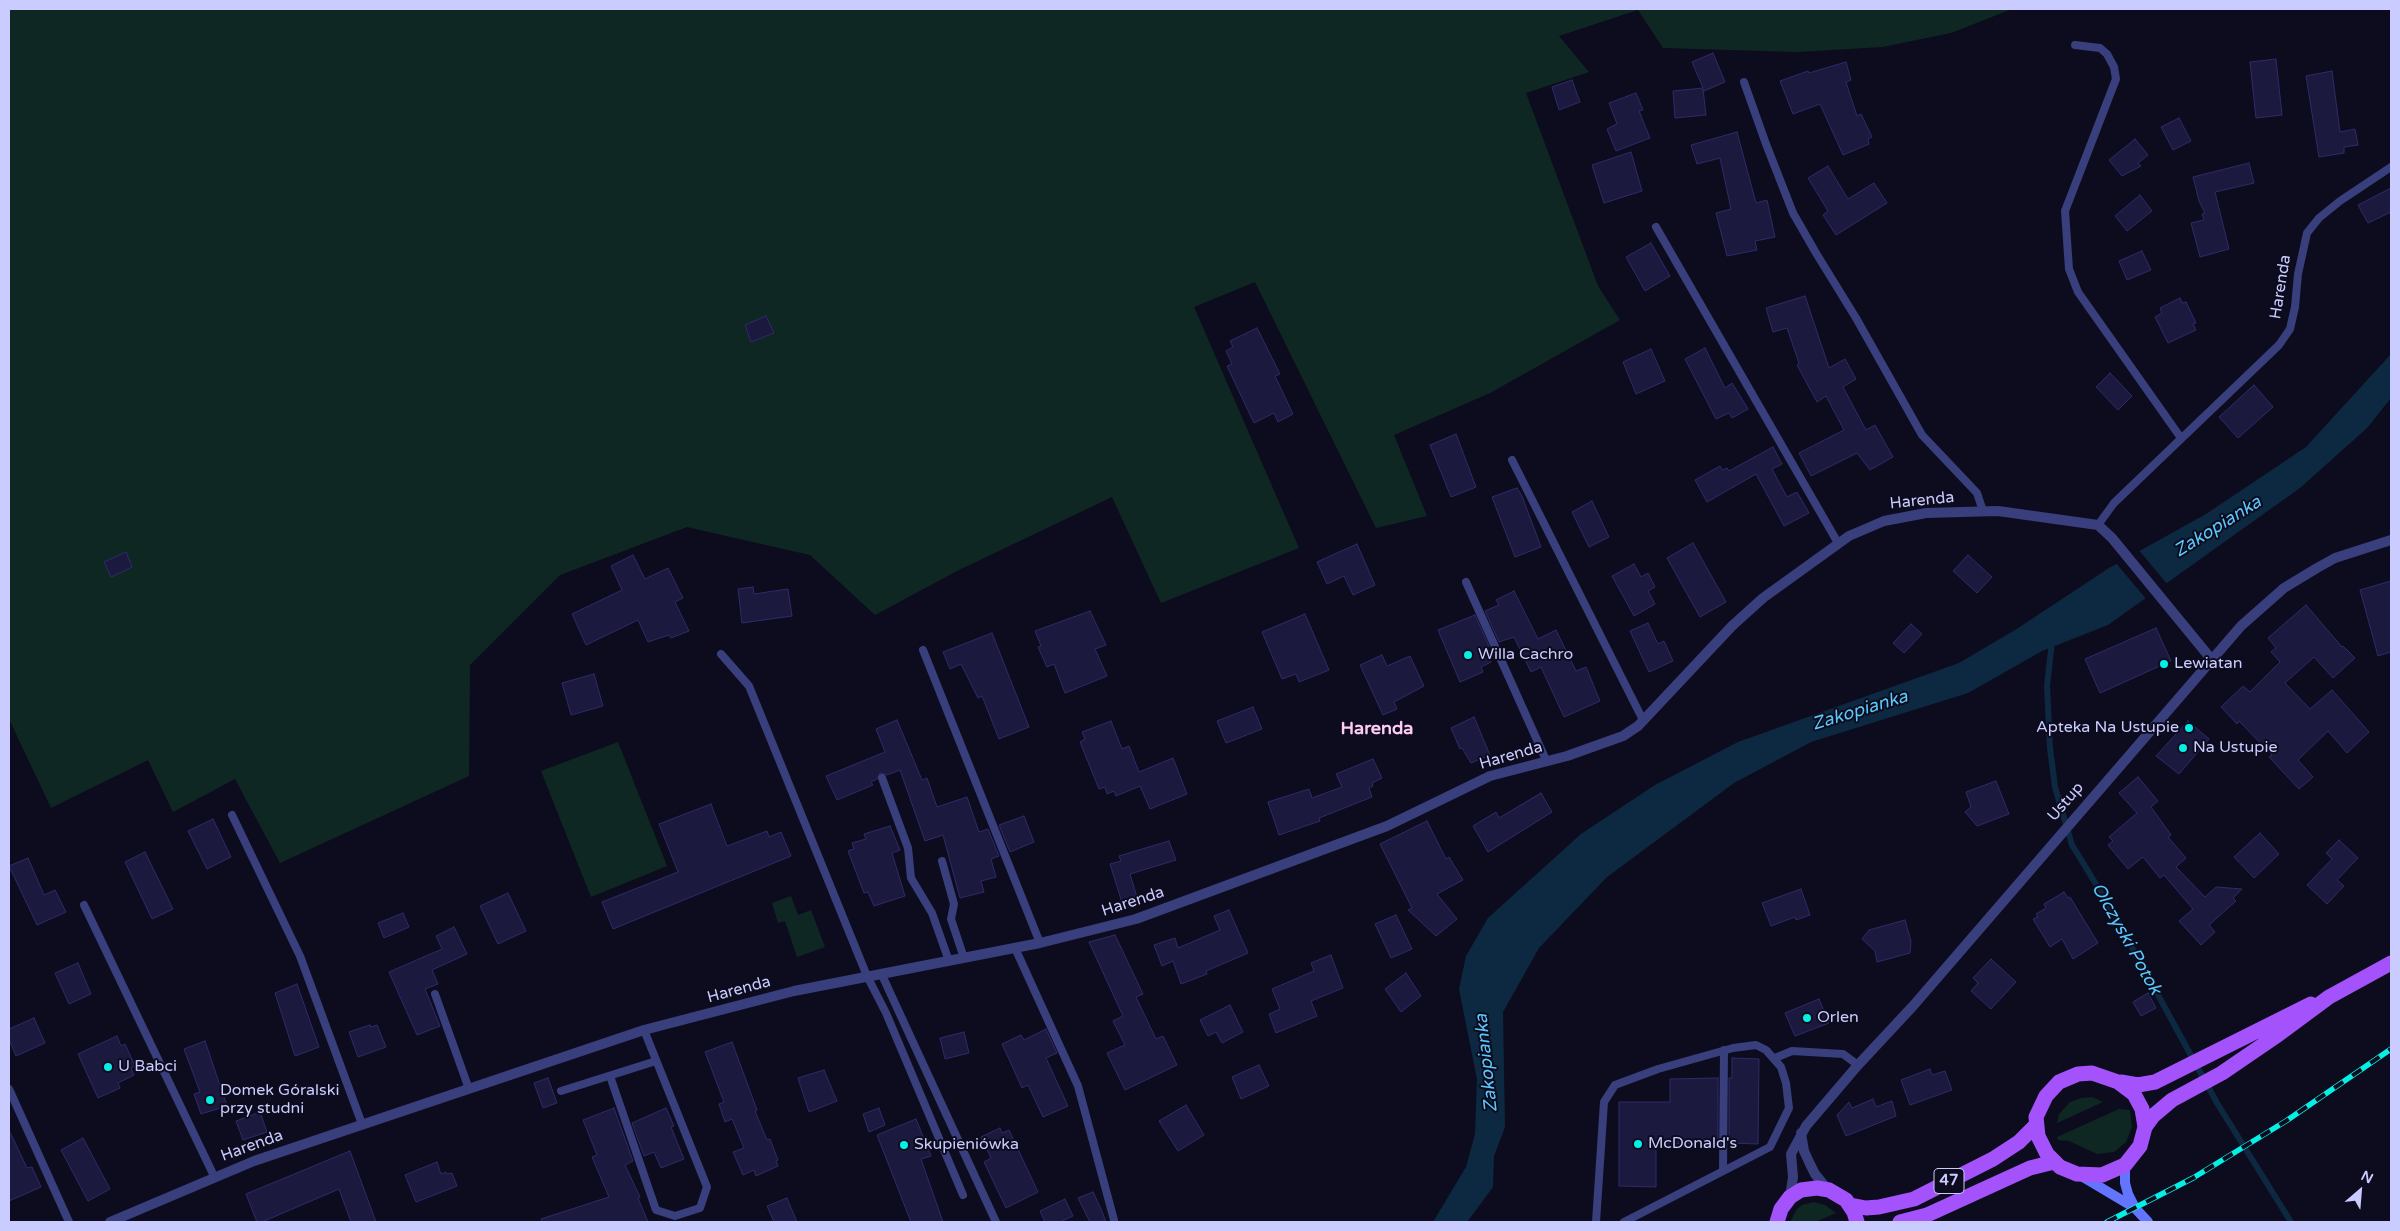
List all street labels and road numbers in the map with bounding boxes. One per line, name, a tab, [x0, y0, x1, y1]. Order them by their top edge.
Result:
street label: Harenda	[2266, 253, 2296, 321]
street label: Harenda	[1889, 488, 1955, 514]
street label: Harenda	[1477, 738, 1545, 774]
street label: Ustup	[2044, 779, 2088, 825]
street label: Harenda	[1099, 883, 1167, 921]
street label: Harenda	[705, 972, 773, 1008]
street label: Harenda	[218, 1126, 286, 1166]
road number: 47	[1934, 1168, 1964, 1194]

